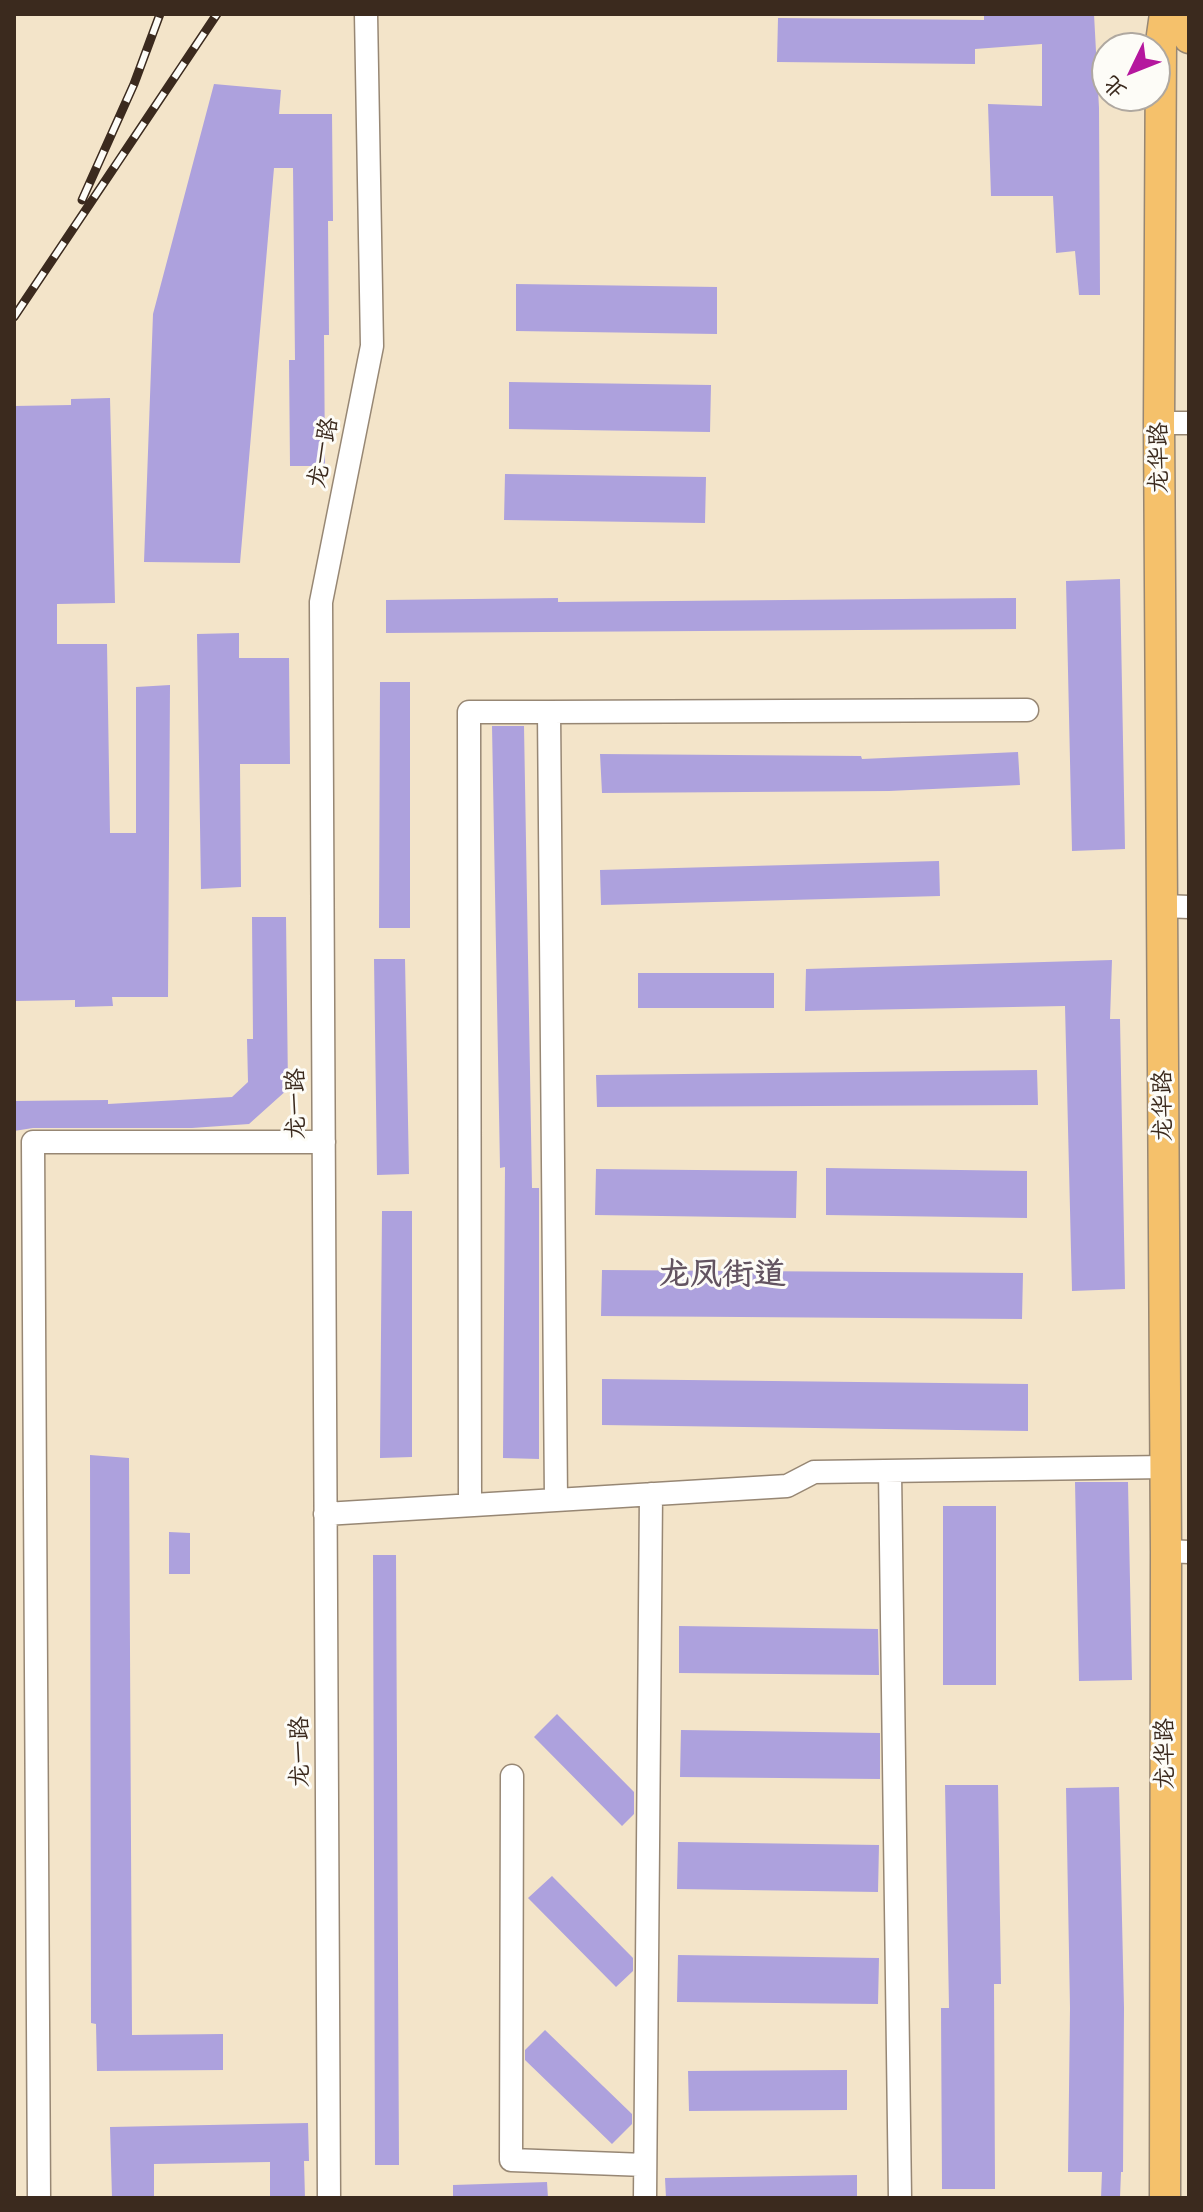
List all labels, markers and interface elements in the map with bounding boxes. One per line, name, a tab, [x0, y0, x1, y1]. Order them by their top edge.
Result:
north arrow	[1091, 32, 1171, 112]
text: 北	[1096, 69, 1133, 105]
street label: 龙一路	[303, 415, 345, 491]
street label: 龙华路	[1146, 422, 1174, 494]
street label: 龙一路	[283, 1068, 311, 1140]
street label: 龙华路	[1150, 1070, 1178, 1142]
district label: 龙凤街道	[658, 1257, 786, 1295]
street label: 龙一路	[287, 1716, 315, 1788]
street label: 龙华路	[1152, 1718, 1180, 1790]

